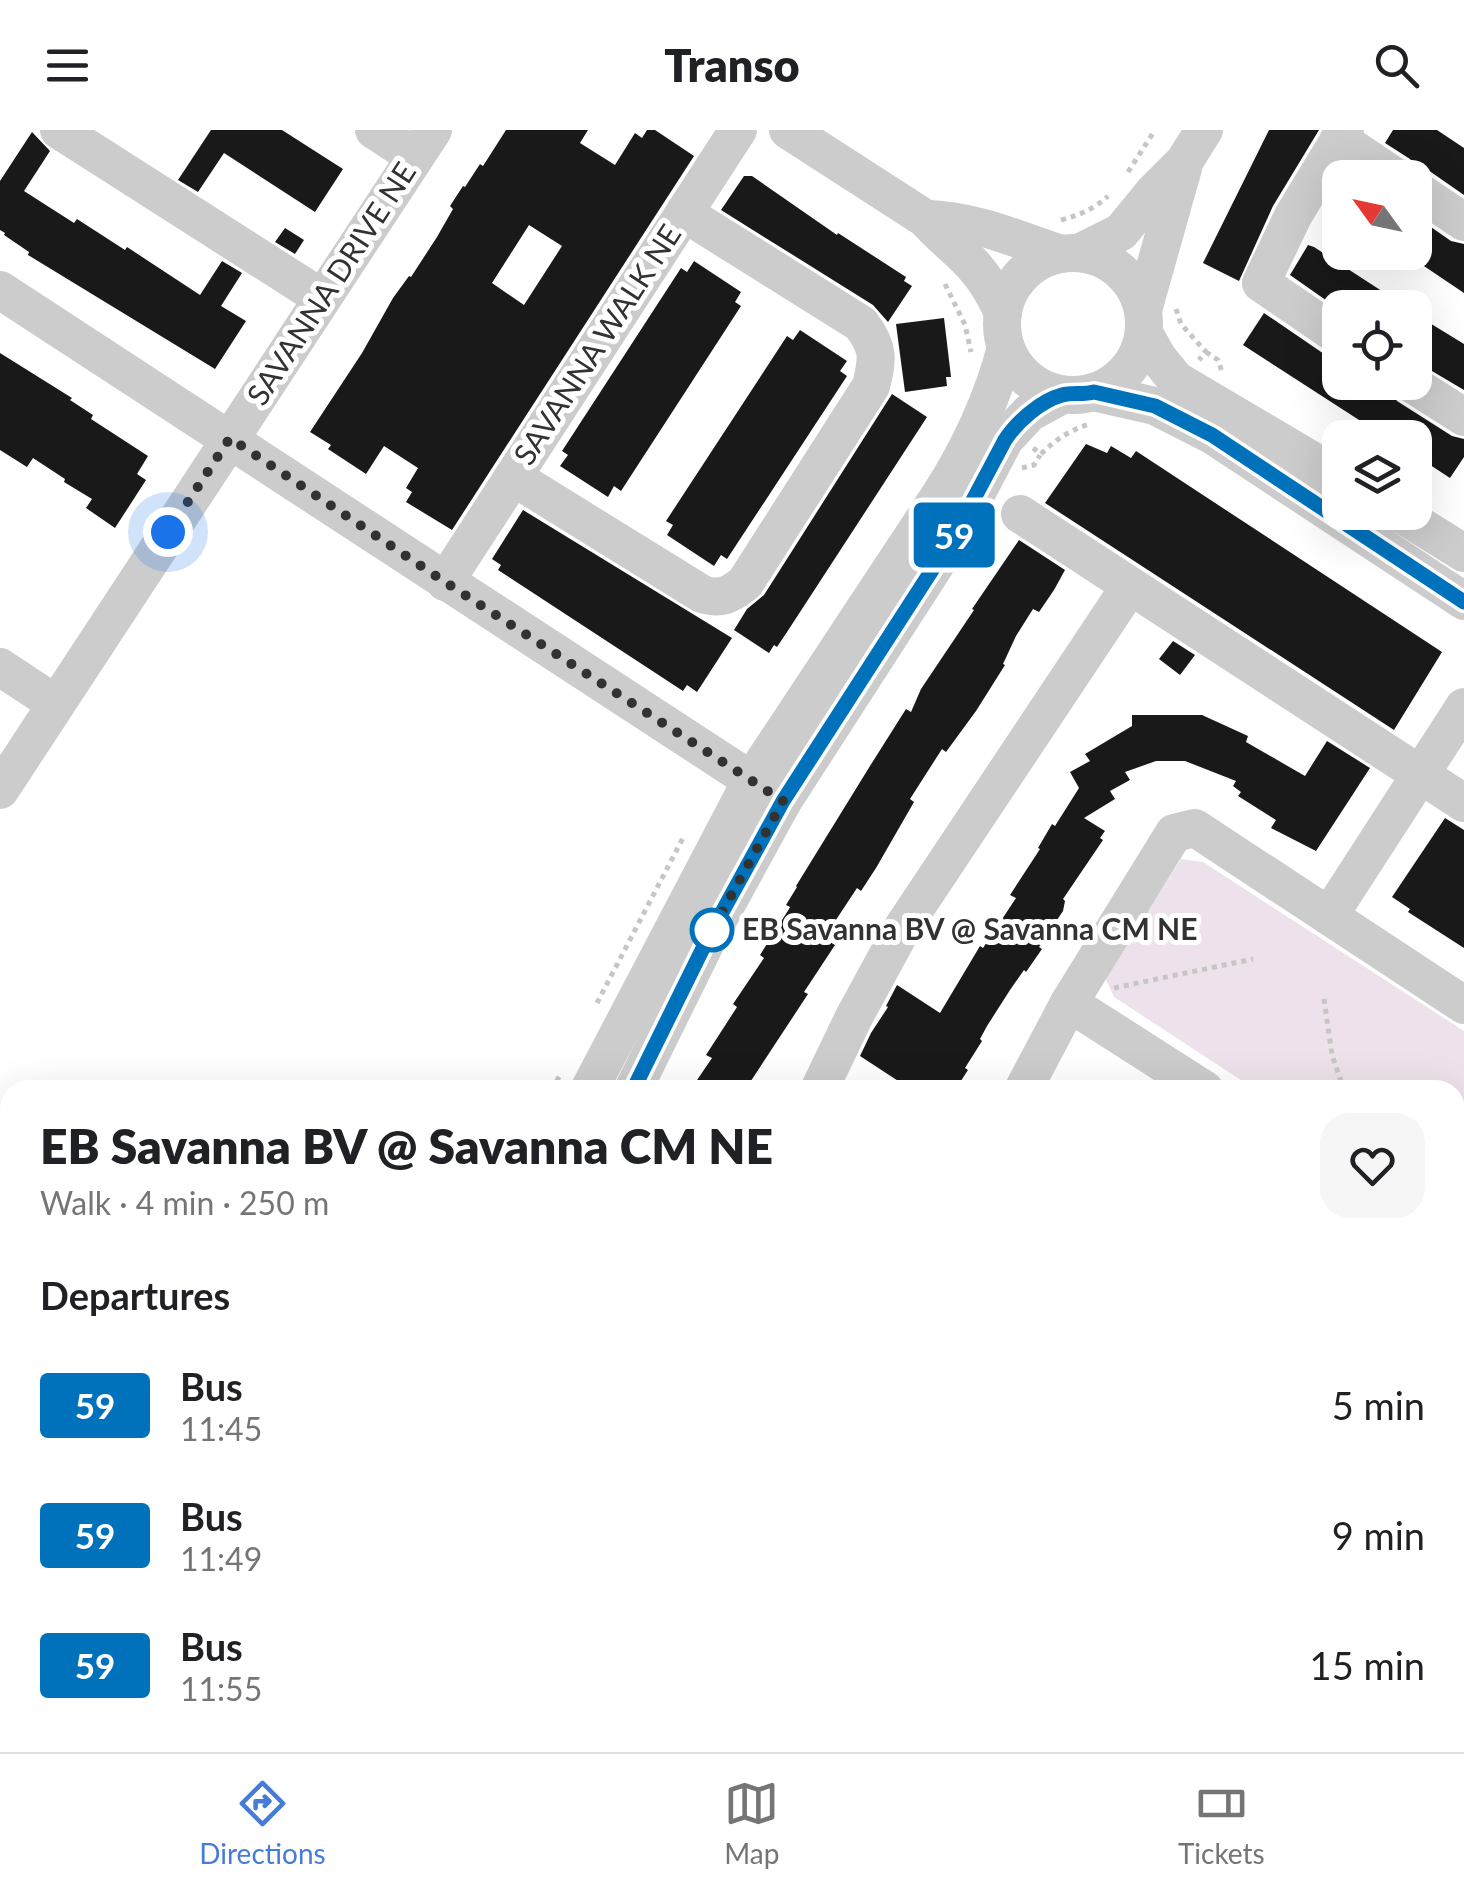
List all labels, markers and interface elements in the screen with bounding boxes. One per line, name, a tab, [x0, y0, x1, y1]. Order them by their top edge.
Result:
icon: menu	[40, 38, 95, 93]
text: Transo	[664, 38, 800, 92]
icon: search	[1369, 38, 1424, 93]
street label: SAVANNA DRIVE NE	[238, 155, 422, 411]
north arrow	[1322, 160, 1432, 270]
map controls	[1322, 160, 1432, 530]
street label: SAVANNA WALK NE	[505, 217, 687, 471]
button: locate	[1322, 290, 1432, 400]
button: layers	[1322, 420, 1432, 530]
line badge: 59	[909, 502, 999, 568]
your location	[143, 507, 193, 557]
text: 59	[934, 514, 974, 556]
marker: EB Savanna BV @ Savanna CM NE	[691, 909, 733, 951]
place label: EB Savanna BV @ Savanna CM NE	[742, 910, 1197, 946]
button: heart	[1320, 1113, 1425, 1218]
text: EB Savanna BV @ Savanna CM NE	[40, 1117, 773, 1174]
text: Walk · 4 min · 250 m	[40, 1183, 329, 1222]
text: Departures	[40, 1272, 230, 1318]
text: Bus	[180, 1363, 243, 1409]
text: 5 min	[1332, 1382, 1425, 1428]
text: 59	[75, 1384, 115, 1426]
text: 11:45	[180, 1409, 262, 1448]
text: Bus	[180, 1493, 243, 1539]
text: 9 min	[1332, 1512, 1425, 1558]
text: 59	[75, 1514, 115, 1556]
text: 11:49	[180, 1539, 262, 1578]
text: Bus	[180, 1623, 243, 1669]
text: 15 min	[1310, 1642, 1425, 1688]
text: 59	[75, 1644, 115, 1686]
text: 11:55	[180, 1669, 262, 1708]
tab: Directions	[199, 1776, 326, 1870]
tab: Map	[724, 1776, 779, 1870]
tab: Tickets	[1178, 1776, 1265, 1870]

